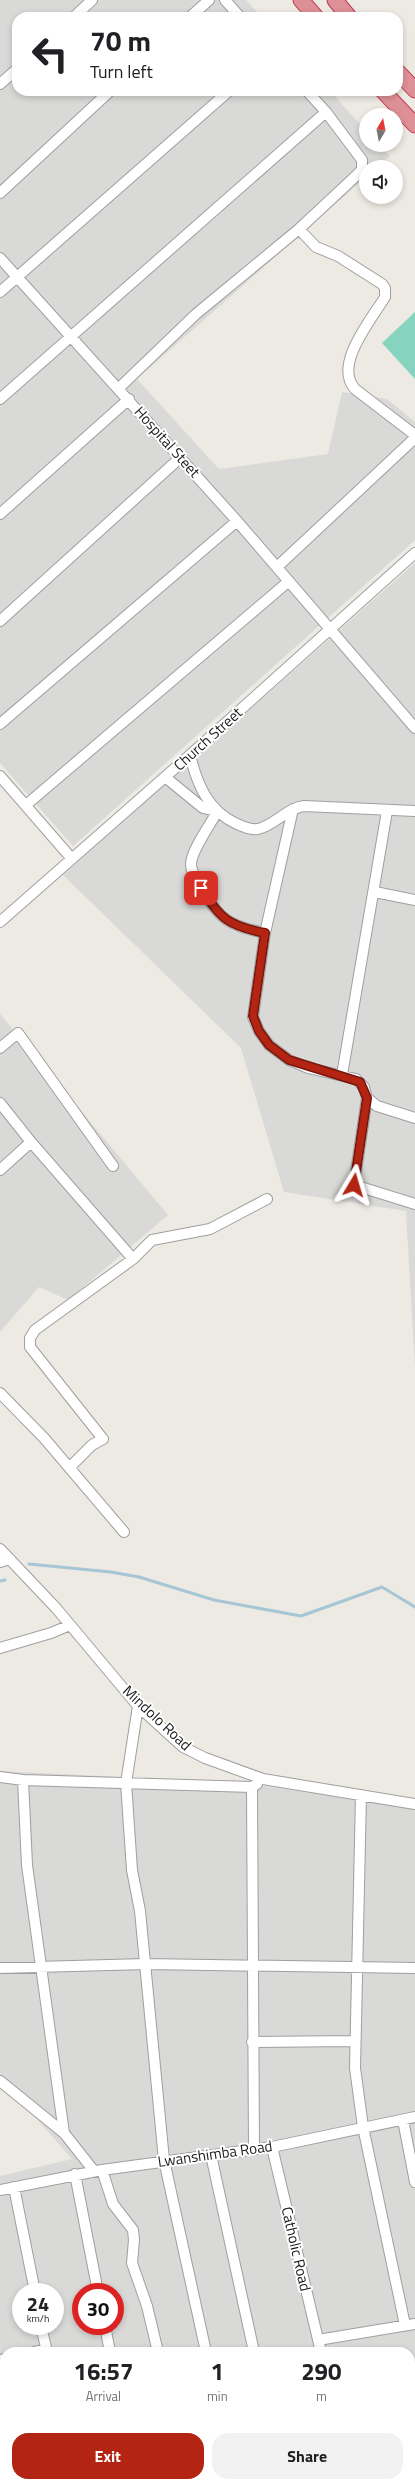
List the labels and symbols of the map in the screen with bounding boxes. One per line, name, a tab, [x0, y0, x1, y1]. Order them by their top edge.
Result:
north arrow	[359, 108, 403, 152]
street label: Hospital Steet	[129, 401, 206, 483]
street label: Church Street	[168, 701, 248, 776]
pin	[184, 871, 218, 905]
position arrow	[333, 1164, 375, 1206]
street label: Mindolo Road	[118, 1680, 197, 1756]
street label: Lwanshimba Road	[156, 2134, 274, 2173]
street label: Catholic Road	[276, 2204, 317, 2293]
speed limit sign: 30	[72, 2283, 124, 2335]

